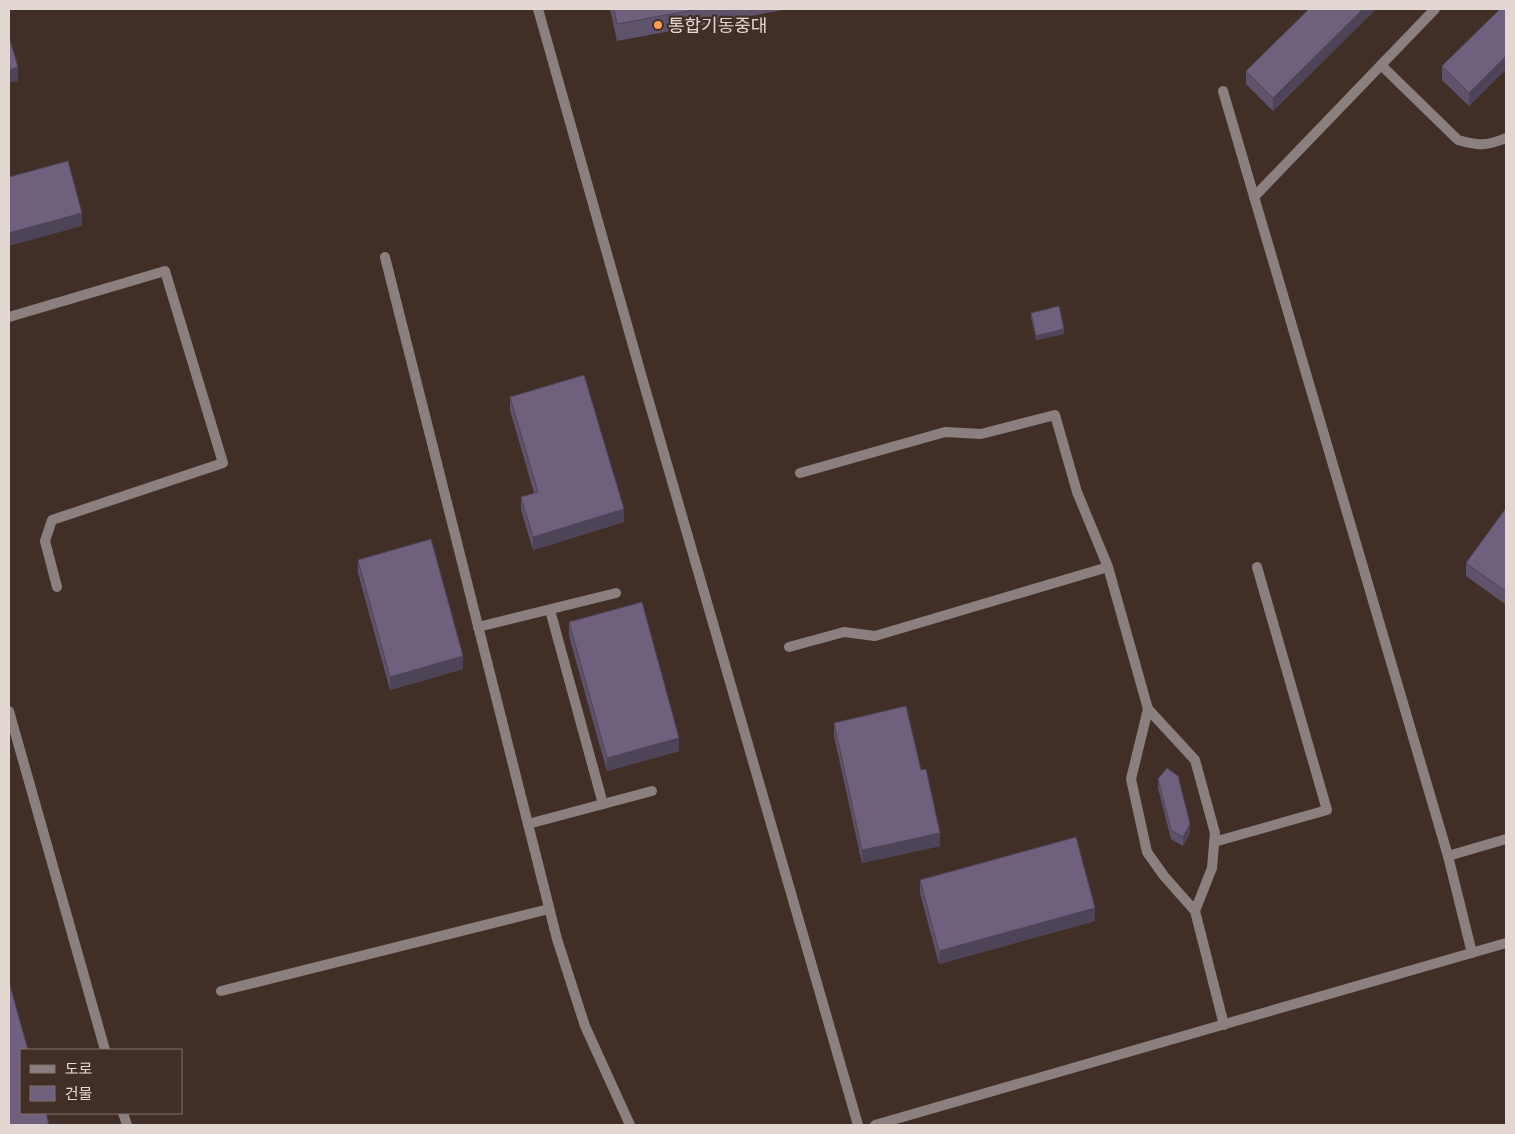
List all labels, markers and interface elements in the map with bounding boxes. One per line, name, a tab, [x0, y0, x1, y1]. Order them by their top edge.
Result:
place label: 통합기동중대	[668, 14, 767, 37]
marker: 통합기동중대	[652, 19, 664, 31]
legend	[20, 1049, 182, 1114]
text: 도로	[65, 1059, 93, 1078]
text: 건물	[65, 1084, 93, 1103]

